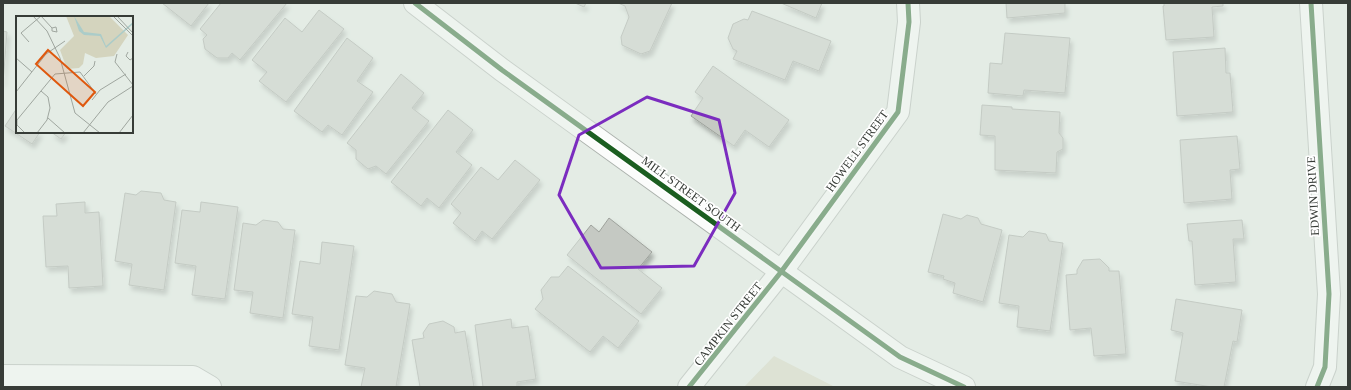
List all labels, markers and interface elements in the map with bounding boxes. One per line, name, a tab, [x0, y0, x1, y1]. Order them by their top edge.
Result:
inset map	[16, 16, 133, 133]
street label: HOWELL STREET	[823, 107, 892, 194]
street label: MILL STREET SOUTH	[639, 153, 743, 235]
street label: EDWIN DRIVE	[1304, 156, 1322, 236]
street label: CAMPKIN STREET	[691, 279, 765, 369]

